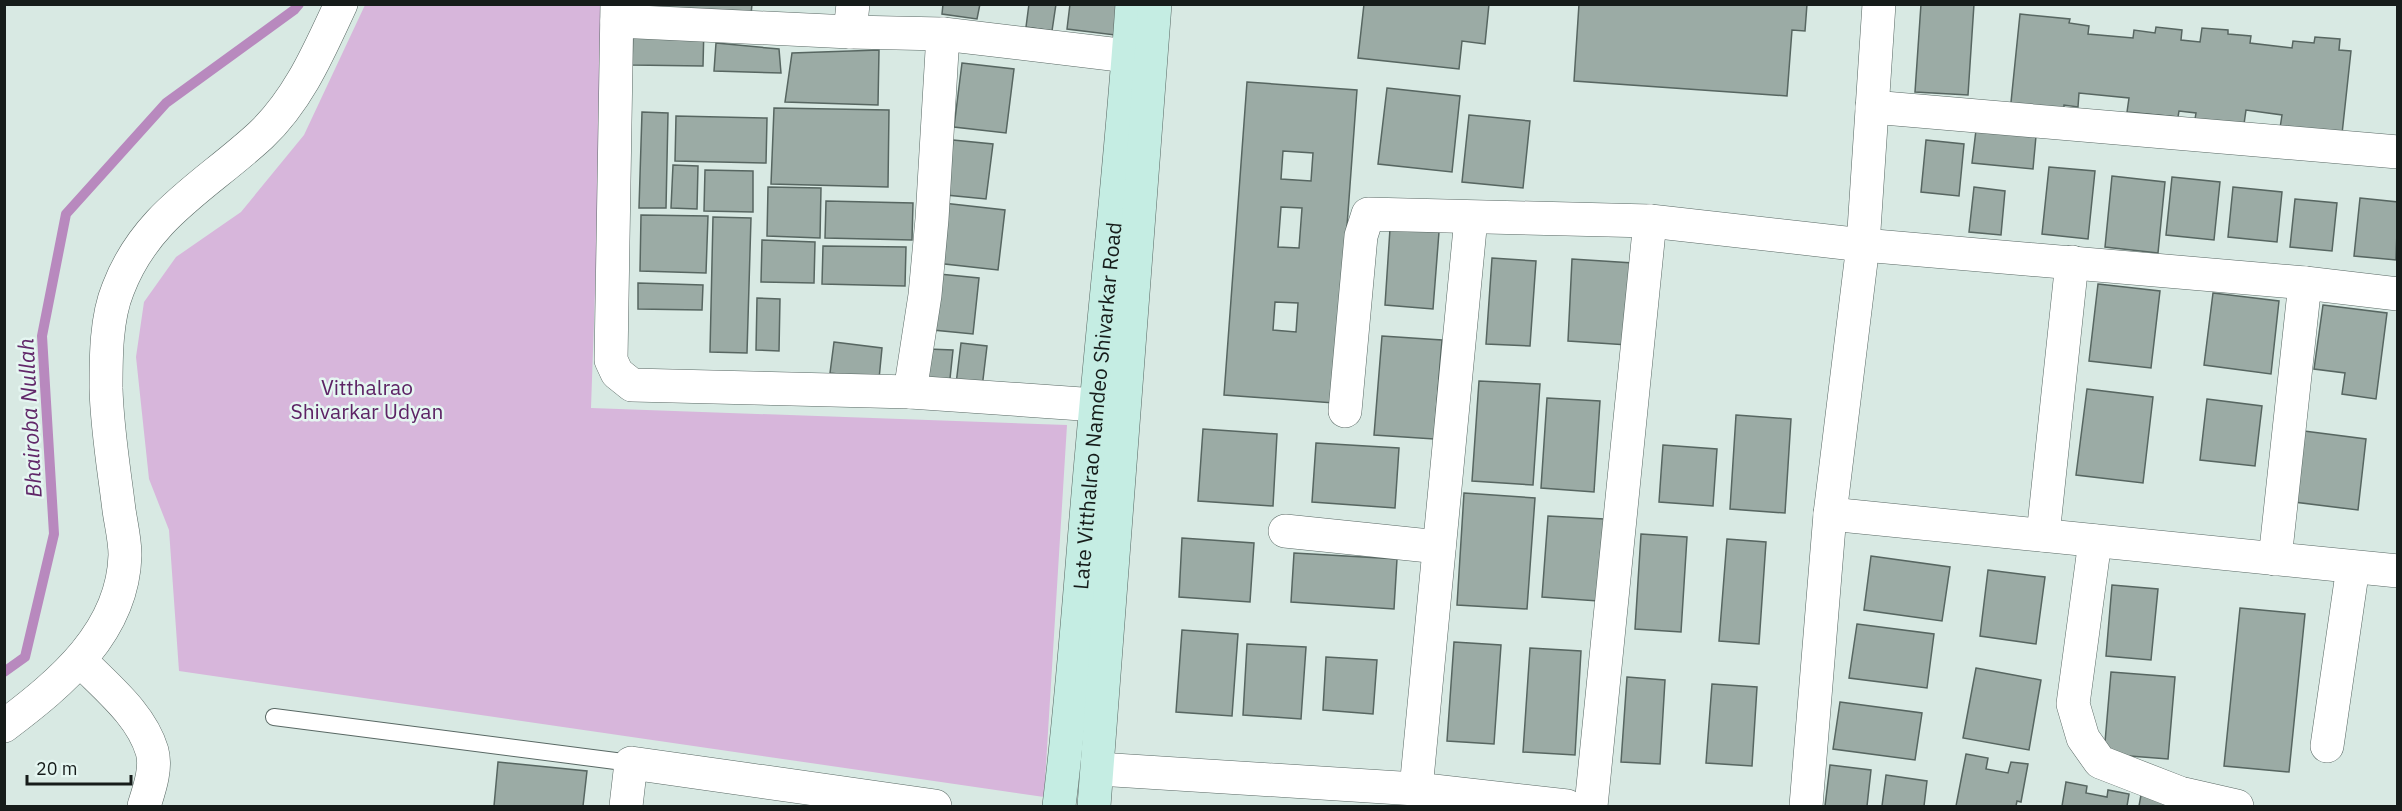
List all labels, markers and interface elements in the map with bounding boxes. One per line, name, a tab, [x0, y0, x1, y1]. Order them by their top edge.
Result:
street label: Late Vitthalrao Namdeo Shivarkar Road	[1066, 221, 1128, 591]
water label: Bhairoba Nullah	[10, 338, 48, 498]
park label: Vitthalrao Shivarkar Udyan	[290, 373, 444, 425]
scale bar	[27, 748, 130, 786]
text: 20 m	[36, 757, 78, 780]

